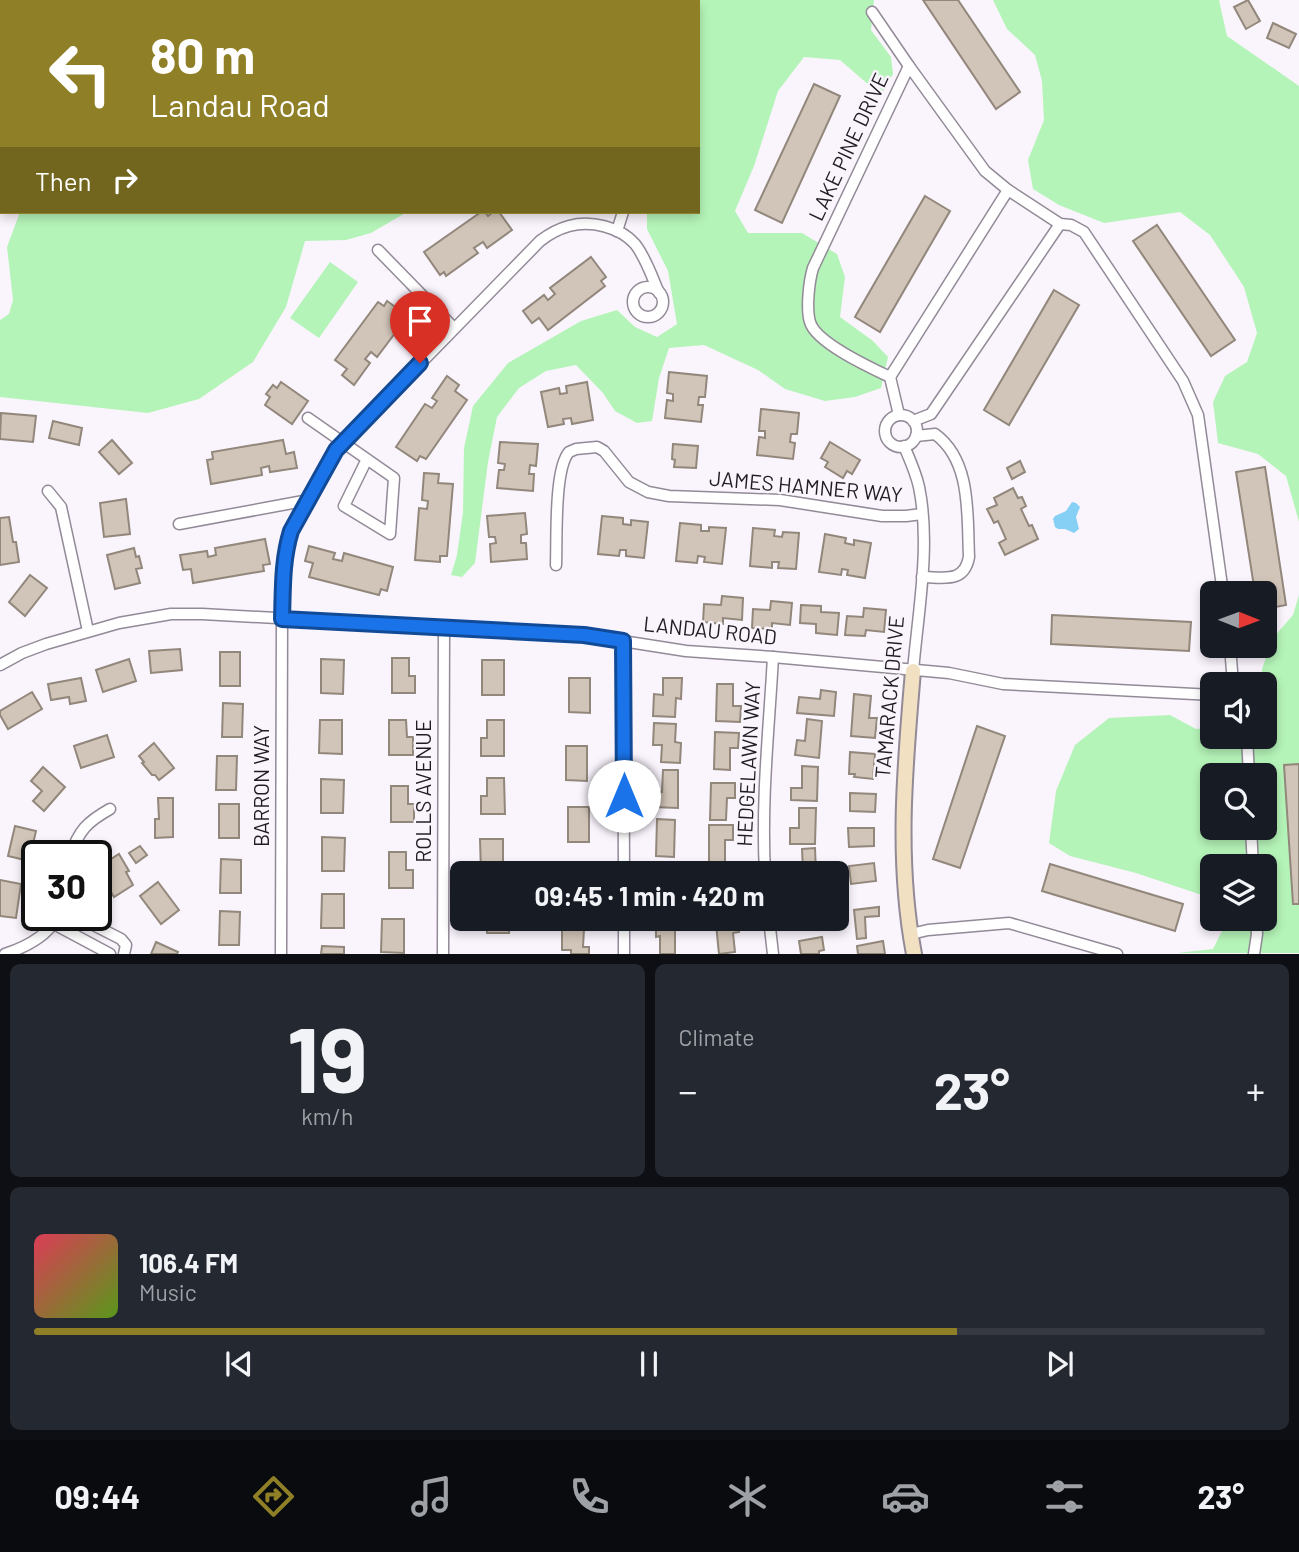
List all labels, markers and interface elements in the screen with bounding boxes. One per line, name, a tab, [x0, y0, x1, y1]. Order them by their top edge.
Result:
text: 80 m	[150, 25, 255, 84]
icon: left	[35, 28, 126, 119]
street label: LAKE PINE DRIVE	[802, 69, 893, 224]
text: Landau Road	[150, 85, 330, 123]
icon: right	[106, 161, 144, 199]
text: Then	[35, 165, 92, 196]
pin	[390, 291, 450, 363]
icon: arrive	[401, 302, 439, 340]
street label: JAMES HAMNER WAY	[709, 465, 904, 506]
north arrow	[1200, 581, 1278, 658]
map controls	[1200, 581, 1277, 931]
street label: LANDAU ROAD	[642, 610, 778, 649]
street label: TAMARACK DRIVE	[869, 614, 908, 779]
button: sound	[1200, 672, 1277, 749]
street label: HEDGELAWN WAY	[731, 680, 764, 847]
street label: ROLLS AVENUE	[410, 719, 435, 863]
street label: BARRON WAY	[248, 725, 273, 847]
position arrow	[587, 759, 661, 833]
button: search	[1200, 763, 1277, 840]
speed limit sign: 30	[21, 840, 112, 931]
button: layers	[1200, 854, 1277, 931]
text: 09:45 · 1 min · 420 m	[535, 880, 764, 911]
text: 19	[287, 1002, 368, 1111]
text: Climate	[679, 1023, 755, 1051]
text: 23°	[934, 1058, 1010, 1120]
text: −	[679, 1067, 698, 1113]
text: +	[1246, 1067, 1265, 1113]
text: km/h	[301, 1102, 353, 1130]
text: 106.4 FM	[139, 1247, 238, 1278]
text: Music	[139, 1278, 197, 1306]
icon: previous	[220, 1345, 258, 1383]
icon: pause	[630, 1345, 668, 1383]
icon: next	[1041, 1345, 1079, 1383]
icon: directions	[249, 1472, 298, 1521]
icon: music	[407, 1472, 456, 1521]
icon: phone	[565, 1472, 614, 1521]
icon: climate	[723, 1472, 772, 1521]
icon: car	[881, 1472, 930, 1521]
icon: filters	[1040, 1472, 1089, 1521]
text: 09:44	[55, 1477, 140, 1515]
text: 23°	[1198, 1477, 1244, 1515]

